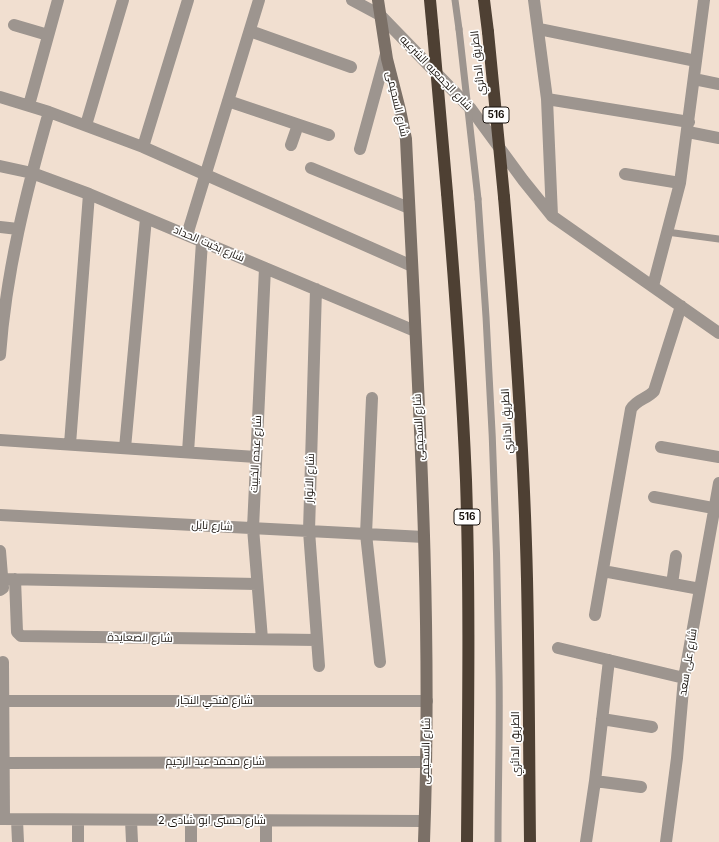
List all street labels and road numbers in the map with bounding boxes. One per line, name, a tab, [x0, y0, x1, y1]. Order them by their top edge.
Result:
street label: الطريق الدائري	[468, 30, 488, 96]
street label: شارع الجمعيه الشرعيه	[397, 33, 475, 113]
street label: شارع السحيمى	[383, 70, 411, 138]
road number: 516	[483, 107, 509, 123]
street label: شارع بخيت الحداد	[171, 223, 247, 265]
street label: الطريق الدائري	[499, 388, 515, 454]
street label: شارع السحيمى	[411, 393, 427, 461]
street label: شارع عبده الخبيت	[247, 415, 265, 493]
street label: شارع الانوار	[303, 453, 317, 503]
road number: 516	[454, 509, 480, 525]
street label: شارع نايل	[191, 518, 233, 534]
street label: شارع على سعد	[676, 628, 700, 696]
street label: شارع الصعايدة	[107, 631, 173, 645]
street label: شارع فتحي النجار	[177, 694, 253, 708]
street label: الطريق الدائري	[509, 711, 523, 777]
street label: شارع السحيمى	[419, 717, 433, 785]
street label: شارع محمد عبد الرحيم	[165, 755, 265, 769]
street label: شارع حسنى ابو شادى 2	[158, 814, 266, 828]

